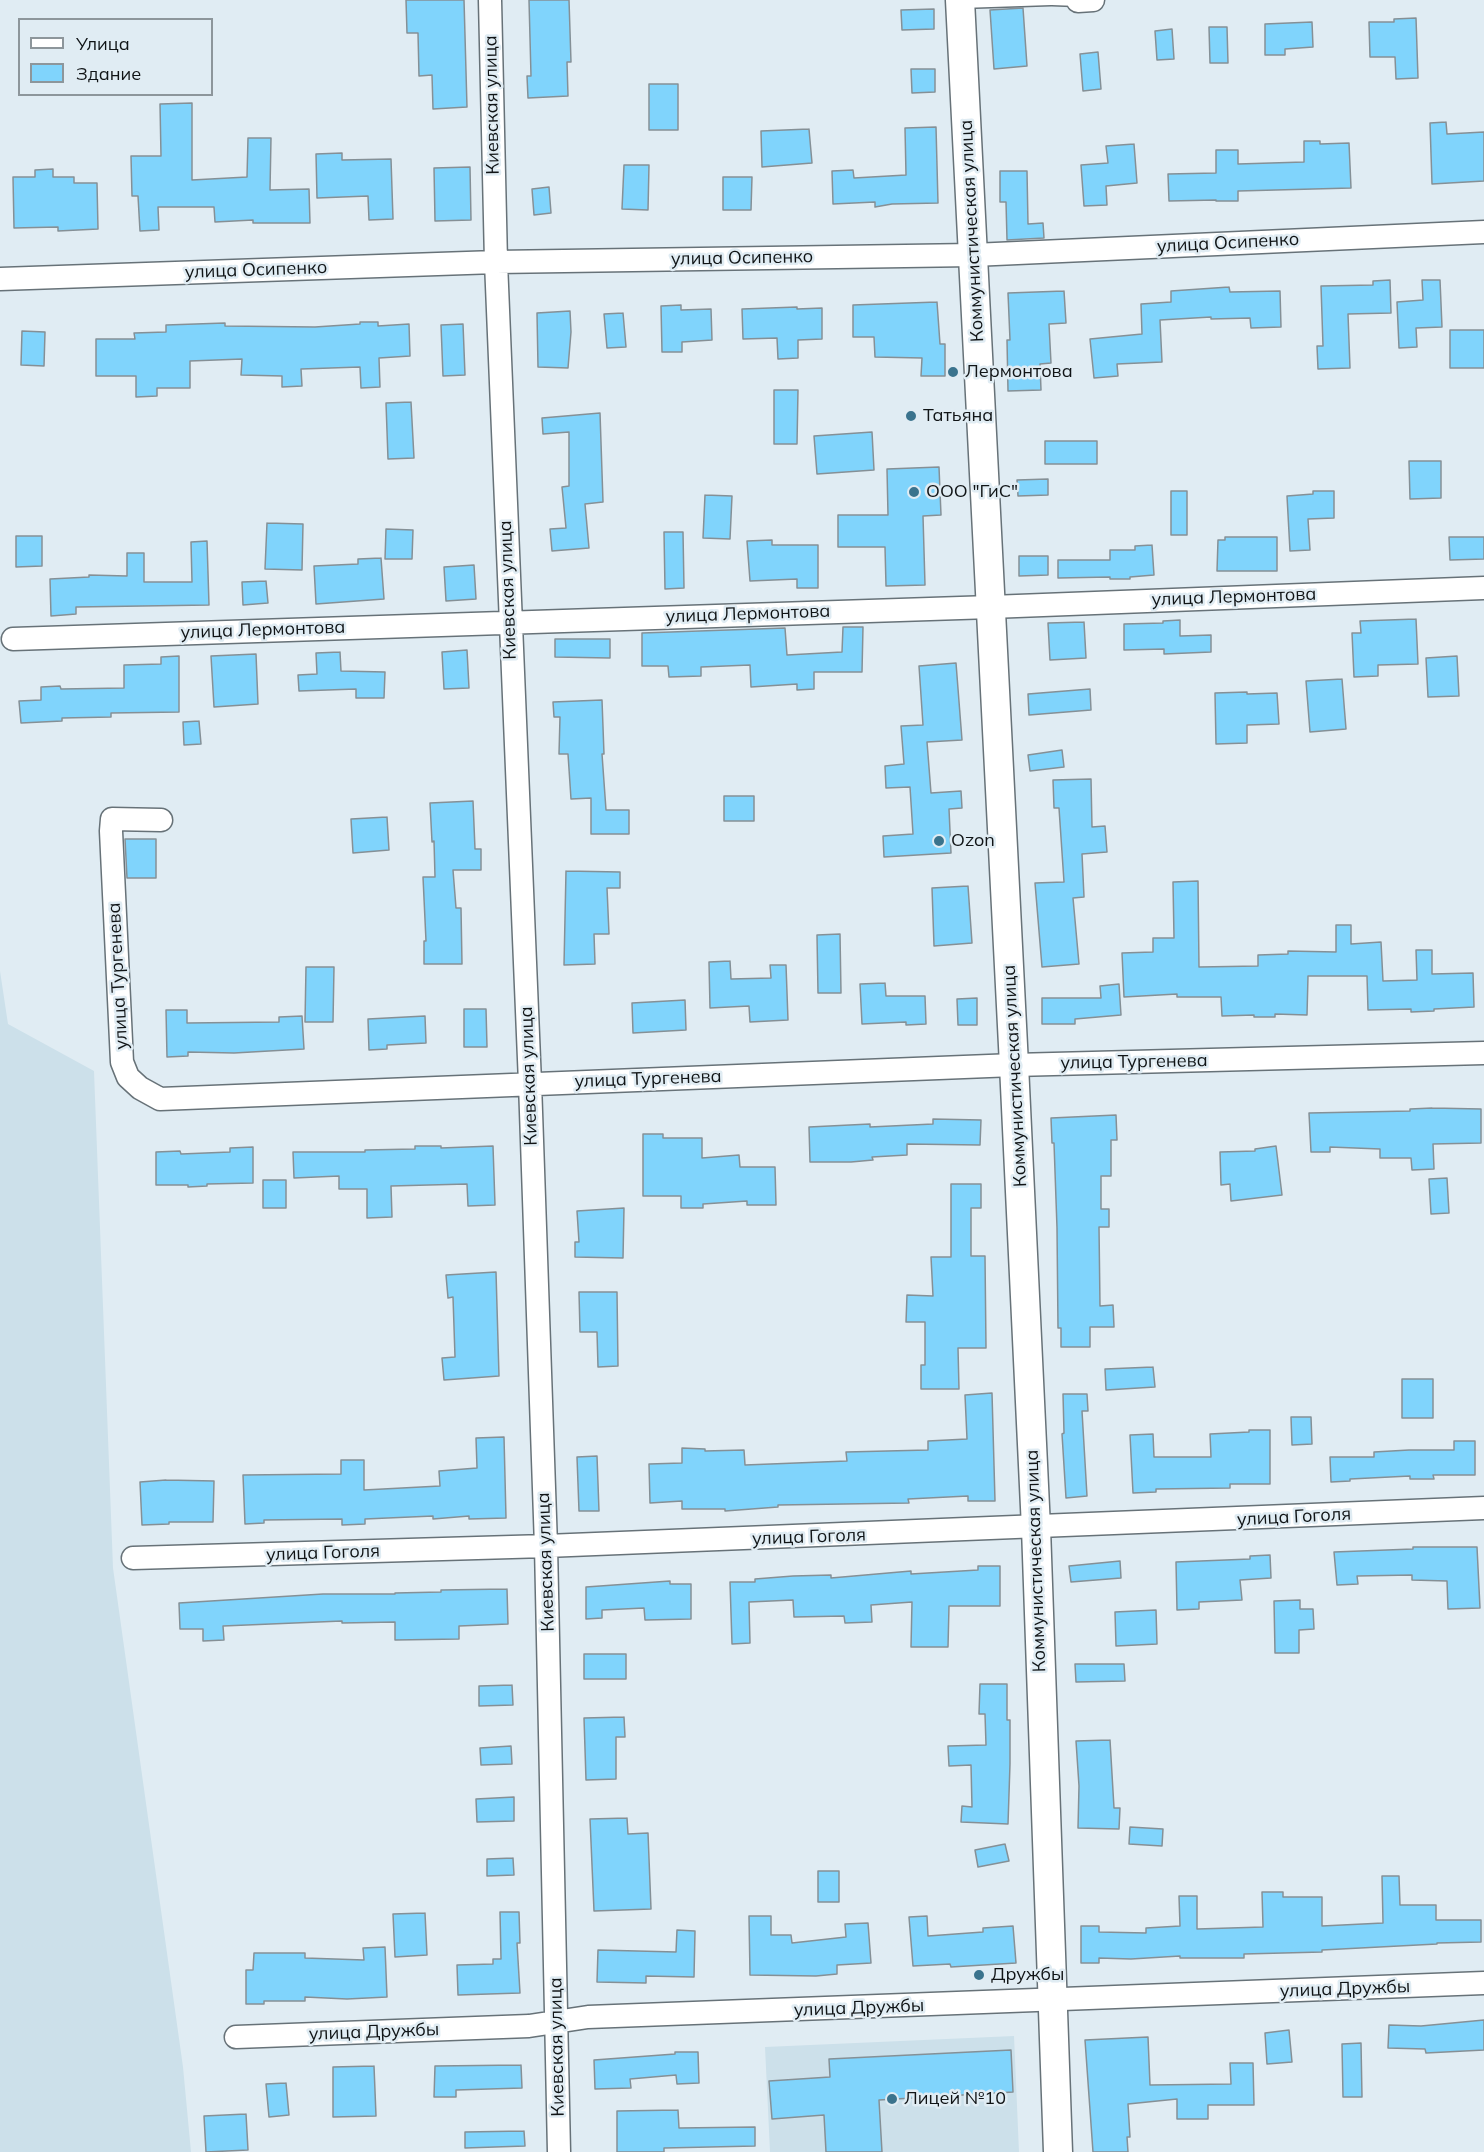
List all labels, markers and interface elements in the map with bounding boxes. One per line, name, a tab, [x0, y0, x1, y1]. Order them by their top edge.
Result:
legend	[18, 18, 213, 96]
text: Улица	[76, 32, 130, 55]
street label: Киевская улица	[480, 35, 504, 175]
text: Здание	[76, 62, 141, 85]
street label: Коммунистическая улица	[955, 119, 989, 343]
street label: улица Осипенко	[1156, 228, 1300, 258]
street label: улица Осипенко	[671, 246, 813, 270]
street label: улица Осипенко	[184, 257, 328, 283]
place label: Лермонтова	[965, 361, 1073, 383]
marker: Лермонтова	[946, 365, 960, 379]
place label: Татьяна	[923, 405, 993, 427]
marker: Татьяна	[904, 409, 918, 423]
place label: ООО "ГиС"	[926, 481, 1018, 503]
marker: ООО "ГиС"	[907, 485, 921, 499]
street label: Киевская улица	[495, 520, 521, 660]
street label: улица Лермонтова	[1151, 583, 1317, 611]
street label: улица Лермонтова	[665, 600, 831, 628]
street label: улица Лермонтова	[180, 616, 346, 644]
place label: Ozon	[951, 830, 995, 852]
marker: Ozon	[932, 834, 946, 848]
street label: улица Тургенева	[103, 902, 133, 1050]
street label: Коммунистическая улица	[998, 964, 1032, 1188]
street label: Киевская улица	[516, 1006, 542, 1146]
street label: улица Тургенева	[1060, 1050, 1208, 1074]
street label: улица Тургенева	[574, 1066, 722, 1092]
street label: Коммунистическая улица	[1021, 1449, 1051, 1673]
street label: Киевская улица	[533, 1492, 559, 1632]
street label: улица Гоголя	[1236, 1503, 1352, 1531]
street label: улица Гоголя	[752, 1524, 866, 1550]
street label: улица Гоголя	[266, 1540, 380, 1566]
place label: Дружбы	[991, 1964, 1064, 1986]
marker: Дружбы	[972, 1968, 986, 1982]
street label: улица Дружбы	[1279, 1976, 1411, 2002]
street label: Киевская улица	[545, 1977, 569, 2117]
street label: улица Дружбы	[793, 1995, 925, 2021]
street label: улица Дружбы	[308, 2019, 440, 2045]
place label: Лицей №10	[904, 2088, 1006, 2110]
marker: Лицей №10	[885, 2092, 899, 2106]

